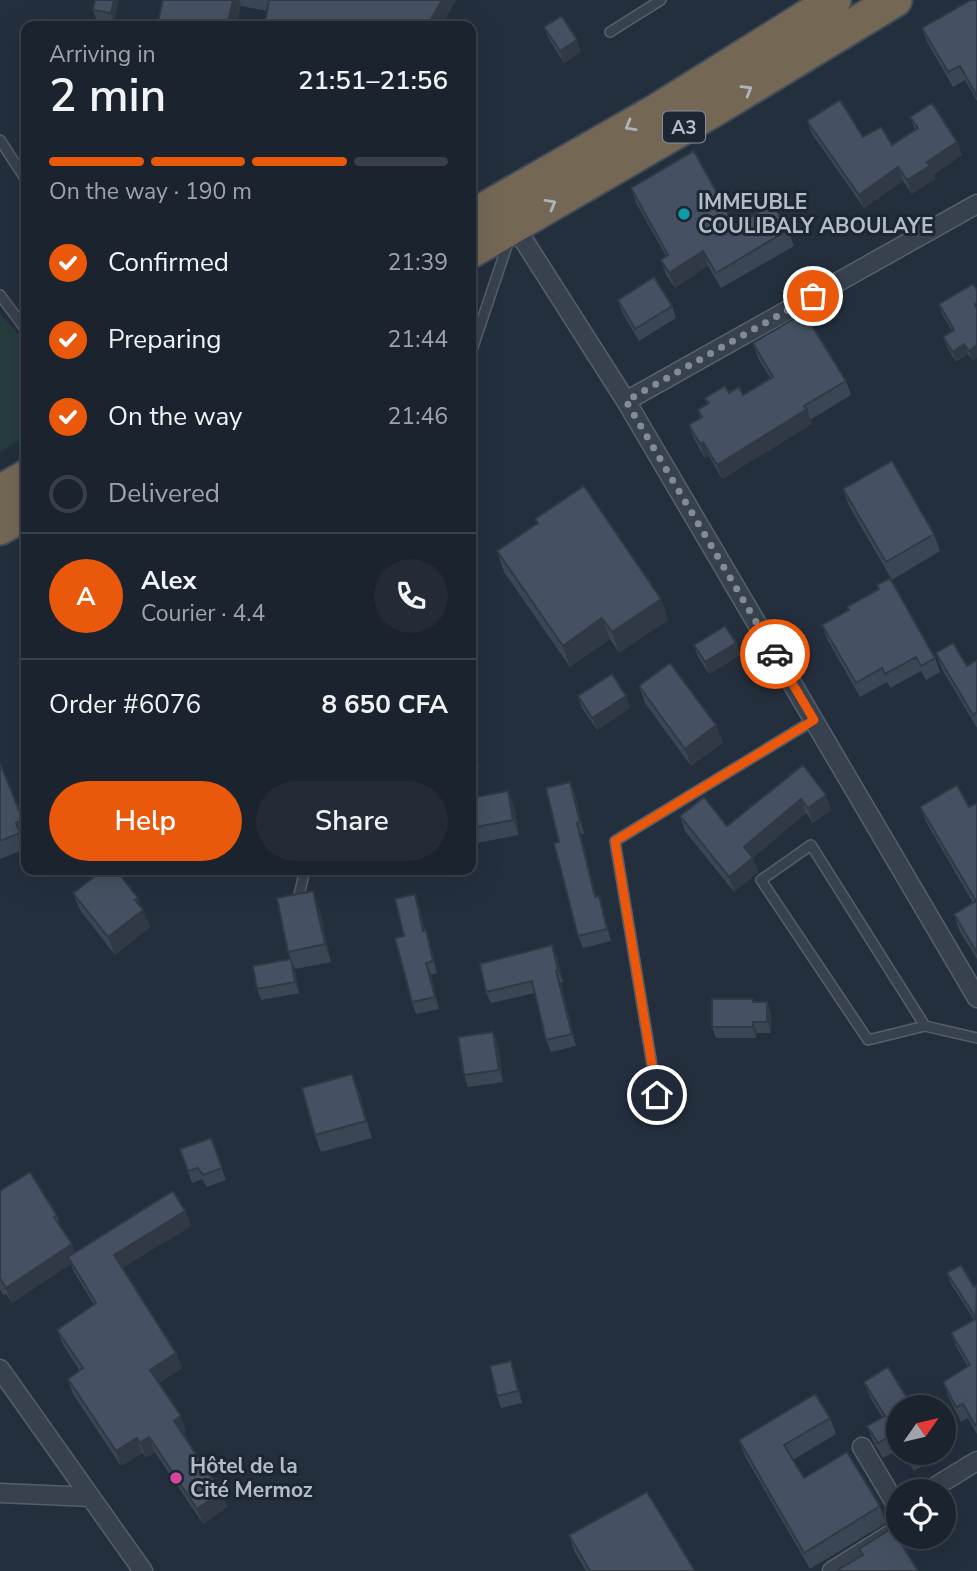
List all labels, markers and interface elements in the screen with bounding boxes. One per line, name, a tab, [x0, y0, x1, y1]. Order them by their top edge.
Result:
text: Arriving in	[49, 39, 156, 70]
text: 21:51–21:56	[298, 63, 448, 98]
text: 2 min	[49, 64, 166, 127]
one-way arrow	[740, 85, 753, 98]
road number: A3	[663, 111, 705, 142]
one-way arrow	[625, 118, 638, 131]
text: On the way · 190 m	[49, 176, 252, 207]
place label: IMMEUBLE COULIBALY ABOULAYE	[698, 188, 933, 240]
one-way arrow	[543, 199, 556, 212]
marker: IMMEUBLE COULIBALY ABOULAYE	[676, 206, 692, 222]
icon: check	[49, 244, 87, 282]
text: Confirmed	[108, 245, 229, 280]
text: 21:39	[388, 247, 448, 278]
pin	[783, 266, 843, 326]
icon: bag	[794, 277, 832, 315]
icon: check	[49, 321, 87, 359]
text: Preparing	[108, 322, 221, 357]
text: 21:44	[388, 324, 448, 355]
icon: check	[49, 398, 87, 436]
text: On the way	[108, 399, 242, 434]
text: 21:46	[388, 401, 448, 432]
text: Delivered	[108, 476, 220, 511]
button: phone	[374, 559, 448, 633]
text: Alex	[141, 563, 197, 598]
text: A	[76, 579, 96, 614]
text: Courier · 4.4	[141, 598, 265, 629]
courier	[740, 619, 810, 689]
icon: car	[756, 635, 794, 673]
text: Order #6076	[49, 687, 201, 722]
text: 8 650 CFA	[321, 687, 448, 722]
button: Help	[49, 781, 242, 861]
button: Share	[256, 781, 448, 861]
pin	[627, 1065, 687, 1125]
icon: home	[638, 1076, 676, 1114]
north arrow	[886, 1395, 956, 1465]
map controls	[886, 1395, 956, 1549]
place label: Hôtel de la Cité Mermoz	[190, 1452, 313, 1504]
marker: Hôtel de la Cité Mermoz	[168, 1470, 184, 1486]
button: locate	[886, 1479, 956, 1549]

